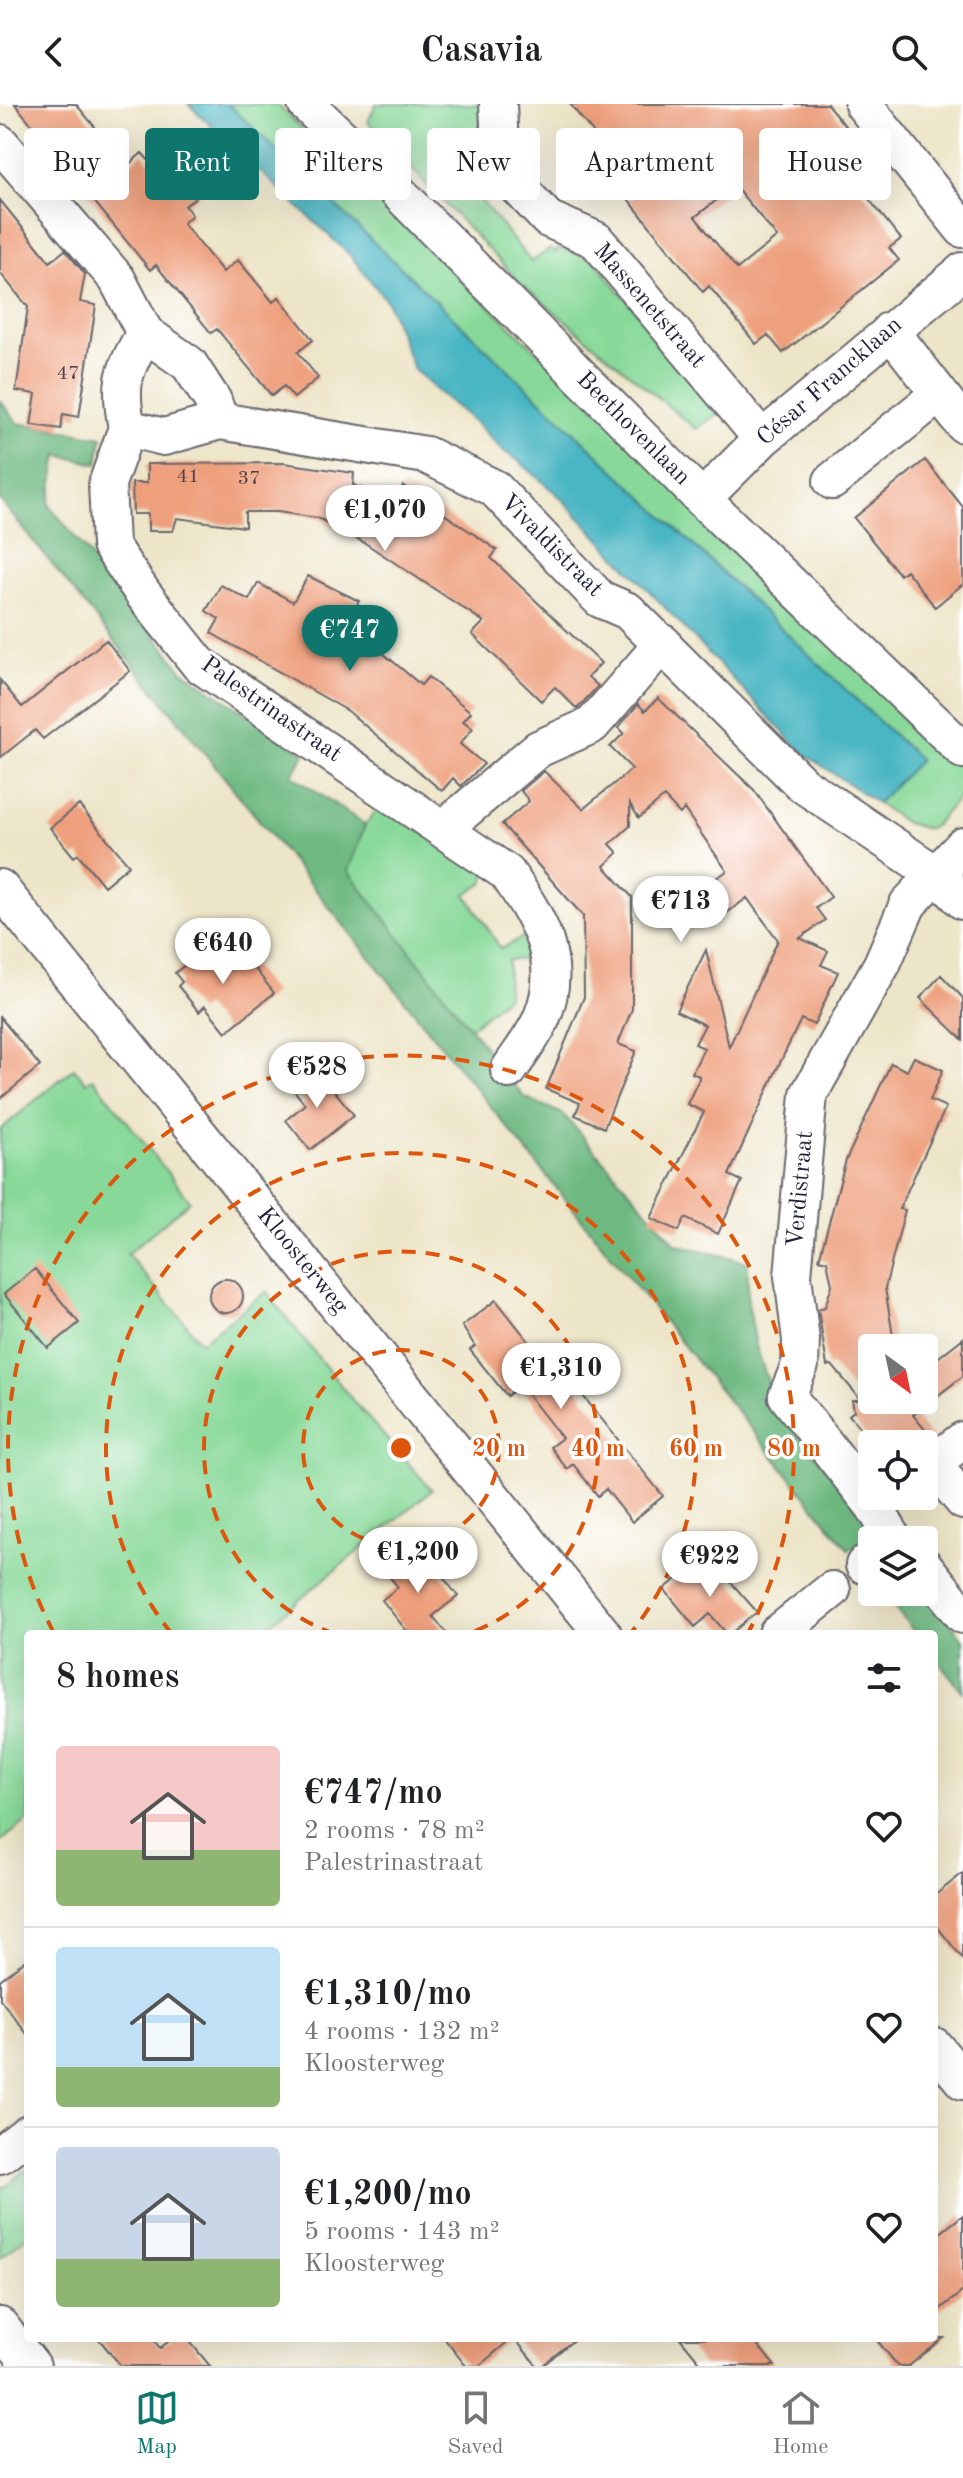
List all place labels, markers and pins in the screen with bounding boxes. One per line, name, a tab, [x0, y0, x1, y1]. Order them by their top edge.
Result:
pin: €1,070	[320, 485, 450, 553]
pin: €747	[303, 605, 397, 673]
pin: €713	[634, 876, 728, 944]
pin: €640	[176, 918, 270, 986]
pin: €528	[270, 1042, 364, 1110]
pin: €1,310	[496, 1343, 626, 1411]
centre of rings	[387, 1434, 415, 1462]
pin: €1,200	[353, 1527, 483, 1595]
pin: €922	[663, 1531, 757, 1599]

